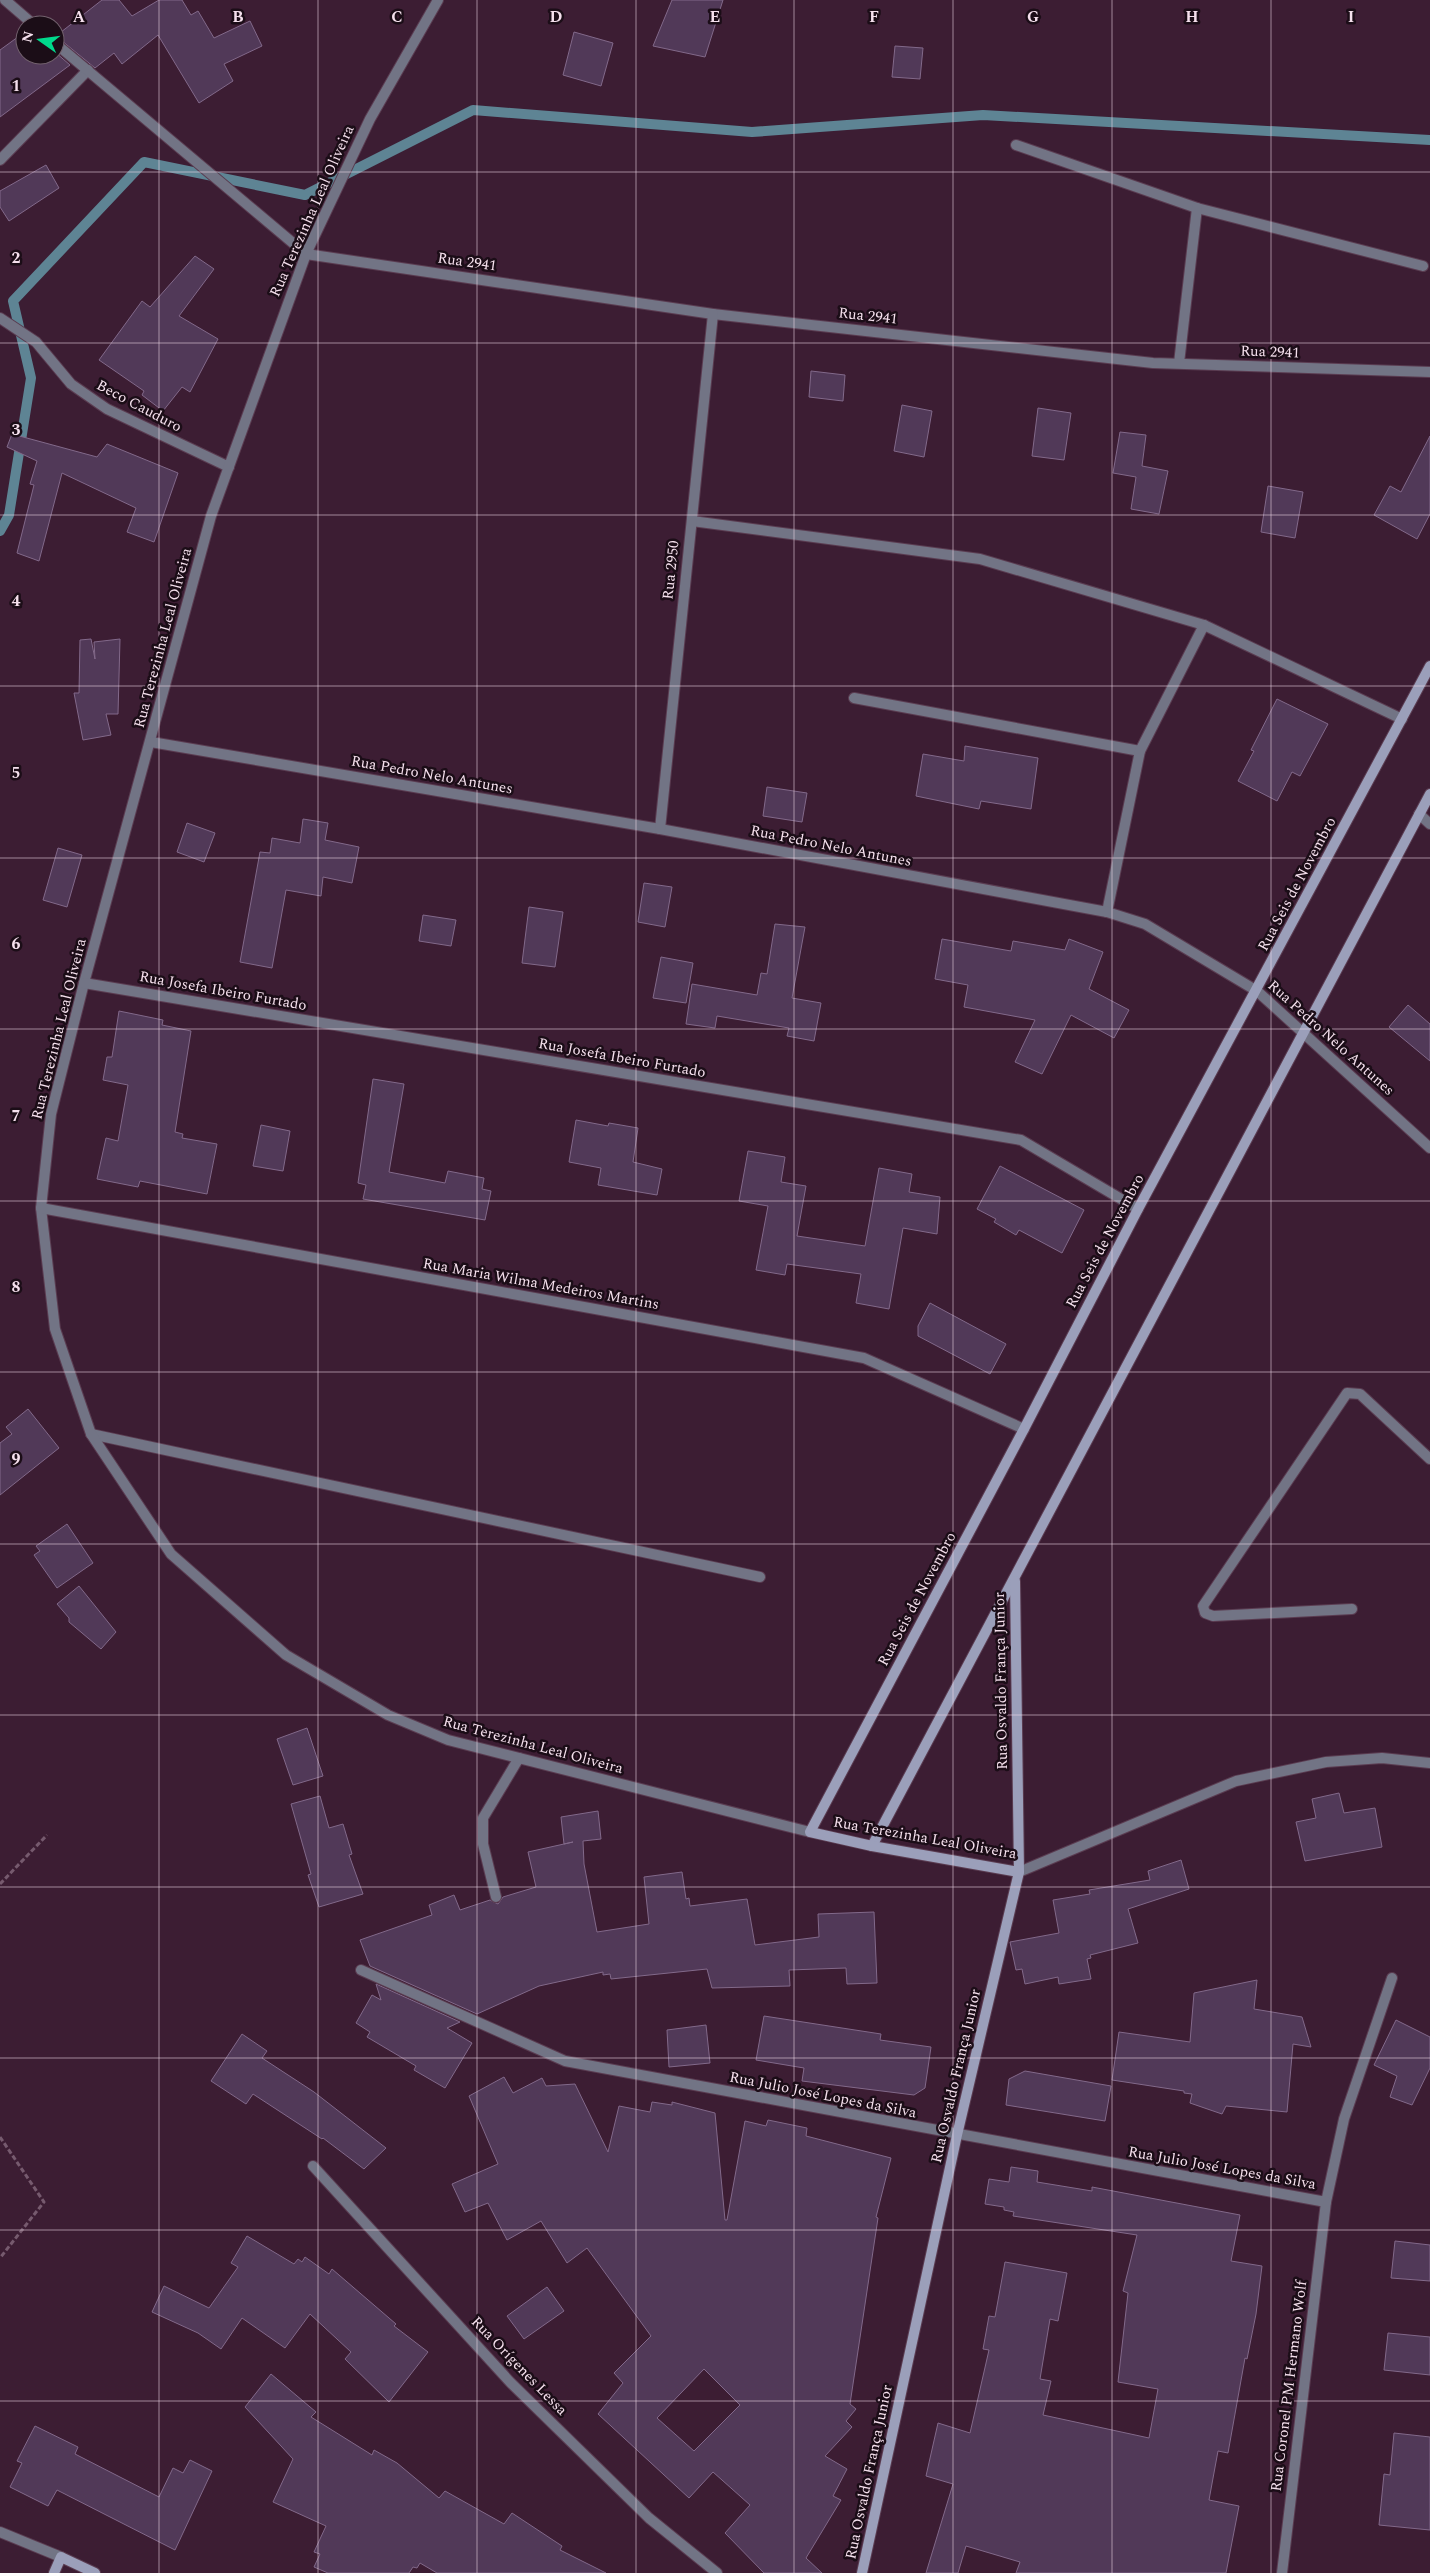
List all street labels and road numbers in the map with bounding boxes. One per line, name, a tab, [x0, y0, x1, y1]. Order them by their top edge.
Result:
street label: Rua Terezinha Leal Oliveira	[264, 121, 361, 300]
street label: Rua 2941	[436, 246, 498, 278]
street label: Rua 2941	[837, 301, 899, 331]
street label: Rua 2941	[1240, 339, 1300, 365]
street label: Beco Cauduro	[92, 374, 186, 438]
street label: Rua 2950	[656, 539, 686, 601]
street label: Rua Terezinha Leal Oliveira	[128, 545, 198, 731]
street label: Rua Pedro Nelo Antunes	[349, 749, 515, 801]
street label: Rua Seis de Novembro	[1252, 813, 1342, 955]
street label: Rua Pedro Nelo Antunes	[748, 819, 914, 873]
street label: Rua Terezinha Leal Oliveira	[25, 935, 93, 1122]
street label: Rua Josefa Ibeiro Furtado	[137, 965, 309, 1017]
street label: Rua Pedro Nelo Antunes	[1262, 975, 1400, 1101]
street label: Rua Josefa Ibeiro Furtado	[536, 1032, 708, 1084]
street label: Rua Seis de Novembro	[1060, 1170, 1150, 1312]
street label: Rua Maria Wilma Medeiros Martins	[421, 1252, 661, 1316]
street label: Rua Seis de Novembro	[872, 1528, 962, 1670]
street label: Rua Osvaldo França Junior	[988, 1592, 1014, 1770]
street label: Rua Terezinha Leal Oliveira	[440, 1710, 626, 1780]
street label: Rua Terezinha Leal Oliveira	[832, 1811, 1019, 1866]
street label: Rua Osvaldo França Junior	[925, 1987, 987, 2165]
street label: Rua Julio José Lopes da Silva	[727, 2066, 919, 2125]
street label: Rua Julio José Lopes da Silva	[1126, 2140, 1318, 2196]
street label: Rua Coronel PM Hermano Wolf	[1265, 2277, 1314, 2493]
street label: Rua Orígenes Lessa	[465, 2311, 573, 2421]
street label: Rua Osvaldo França Junior	[839, 2383, 899, 2561]

